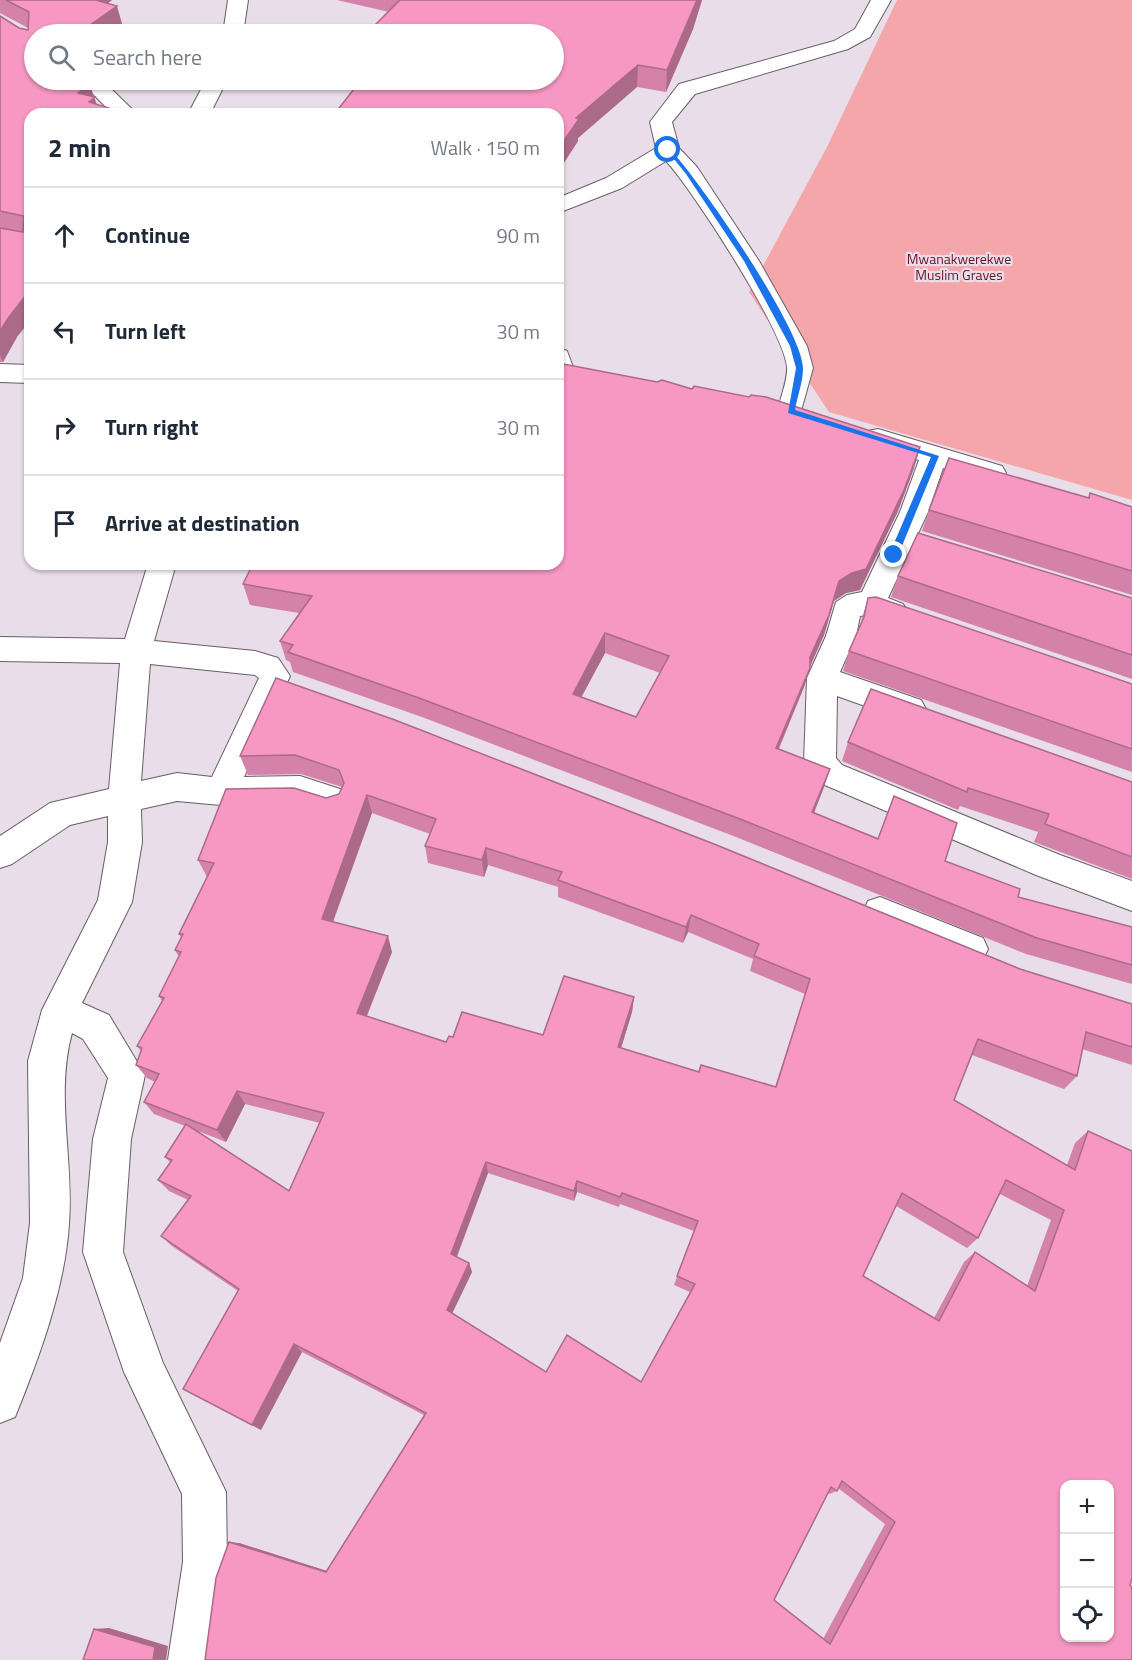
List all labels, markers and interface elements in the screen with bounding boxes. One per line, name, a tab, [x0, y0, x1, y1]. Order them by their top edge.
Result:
search box	[24, 24, 564, 90]
text: Search here	[93, 40, 202, 74]
icon: search	[45, 41, 78, 74]
text: 2 min	[48, 128, 111, 167]
text: Walk · 150 m	[431, 132, 540, 163]
route start	[654, 136, 680, 162]
text: Continue	[105, 218, 190, 252]
icon: ahead	[48, 219, 81, 252]
text: 90 m	[496, 220, 540, 251]
park label: Mwanakwerekwe Muslim Graves	[907, 248, 1011, 285]
text: Turn left	[105, 314, 186, 348]
icon: left	[48, 315, 81, 348]
text: 30 m	[496, 316, 540, 347]
text: Turn right	[105, 410, 199, 444]
icon: right	[48, 411, 81, 444]
text: 30 m	[496, 412, 540, 443]
text: Arrive at destination	[105, 506, 300, 540]
icon: arrive	[48, 507, 81, 540]
route end	[880, 541, 906, 567]
map controls	[1060, 1480, 1114, 1642]
button: +	[1060, 1480, 1114, 1534]
button: −	[1060, 1534, 1114, 1588]
button: locate	[1060, 1588, 1114, 1642]

